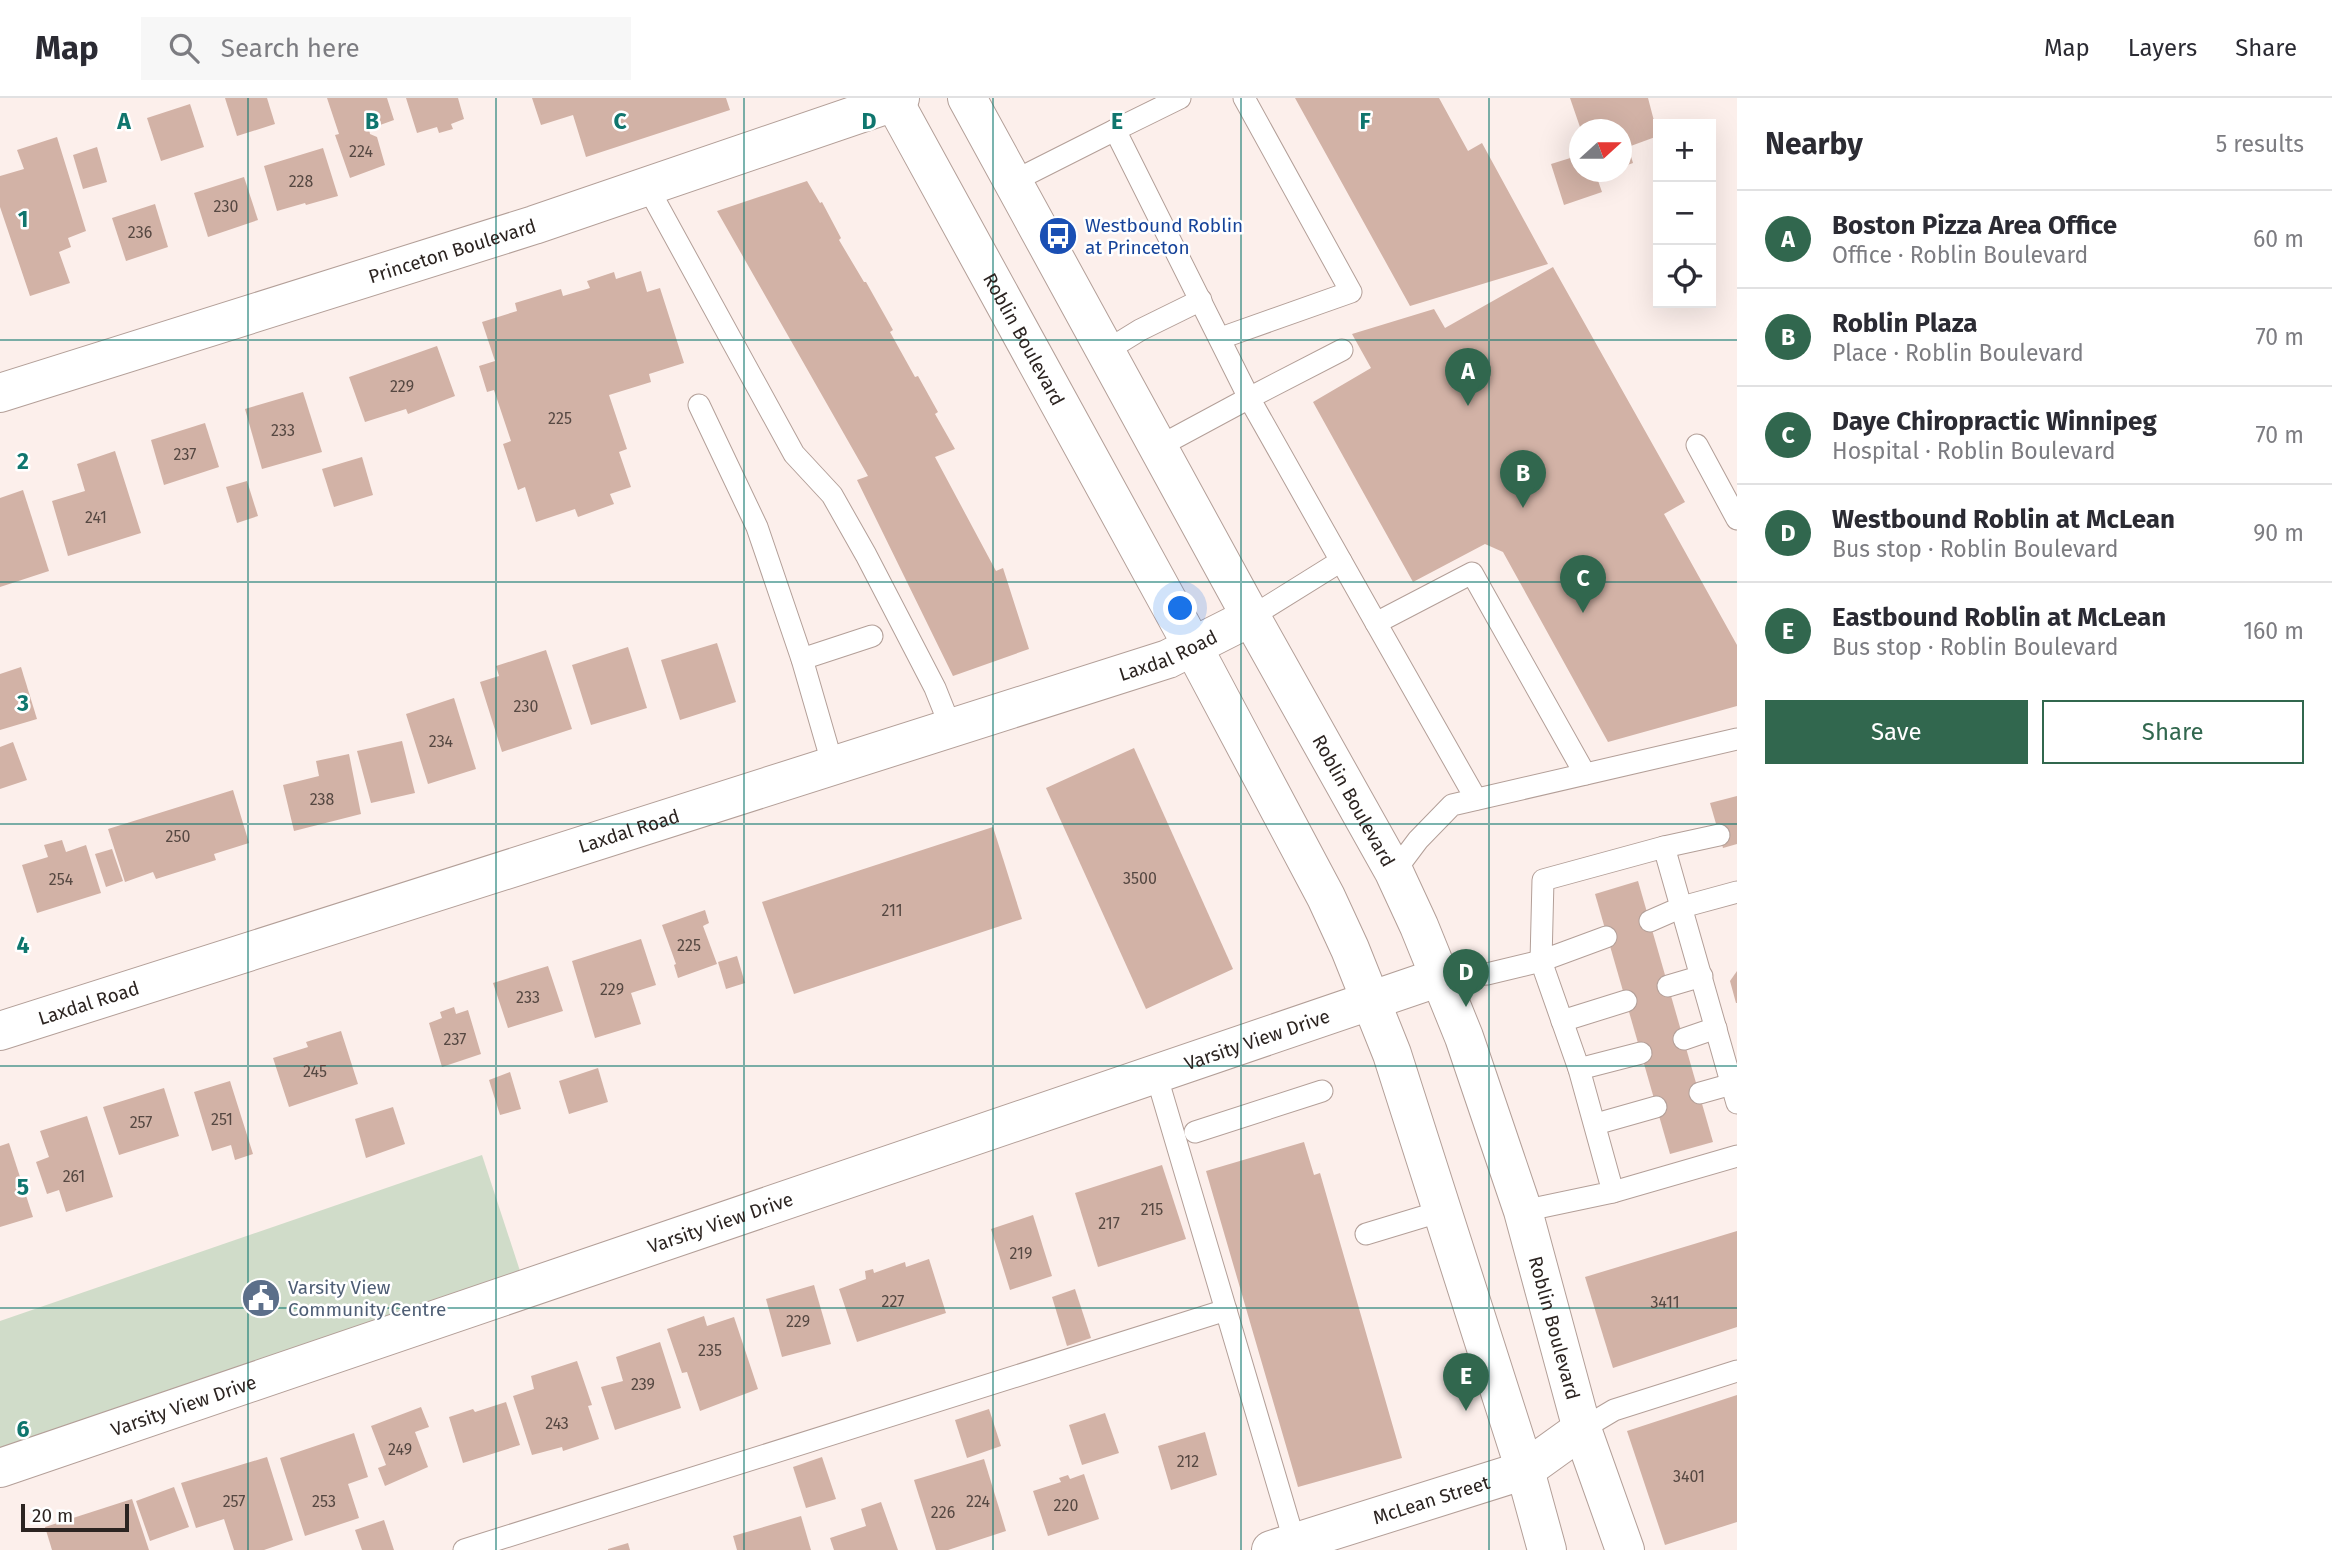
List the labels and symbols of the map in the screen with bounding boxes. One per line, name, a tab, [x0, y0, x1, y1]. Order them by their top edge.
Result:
text: A	[116, 107, 131, 135]
text: B	[365, 107, 379, 135]
text: C	[613, 107, 627, 135]
text: D	[862, 107, 877, 135]
text: E	[1111, 107, 1123, 135]
text: F	[1359, 107, 1371, 135]
north arrow	[1569, 119, 1632, 182]
house number: 224	[349, 142, 373, 161]
house number: 228	[289, 172, 314, 191]
house number: 230	[214, 197, 238, 216]
text: 1	[18, 205, 28, 233]
street label: Princeton Boulevard	[366, 214, 539, 288]
place label: Westbound Roblin at Princeton	[1085, 214, 1243, 259]
bus stop icon: Westbound Roblin at Princeton	[1037, 215, 1079, 257]
house number: 236	[128, 223, 152, 242]
street label: Roblin Boulevard	[978, 269, 1069, 410]
pin: A	[1445, 348, 1491, 406]
house number: 229	[390, 377, 414, 396]
house number: 225	[548, 409, 572, 428]
house number: 233	[271, 421, 295, 440]
house number: 237	[174, 445, 196, 464]
text: 2	[17, 447, 29, 475]
pin: B	[1500, 450, 1546, 508]
house number: 241	[85, 508, 107, 527]
pin: C	[1560, 555, 1606, 613]
your location	[1163, 591, 1197, 625]
street label: Laxdal Road	[1116, 625, 1221, 686]
text: 3	[16, 689, 29, 717]
house number: 230	[514, 697, 538, 716]
street label: Roblin Boulevard	[1307, 731, 1400, 871]
house number: 234	[429, 732, 454, 751]
house number: 238	[310, 790, 335, 809]
street label: Laxdal Road	[576, 804, 682, 858]
house number: 250	[166, 827, 190, 846]
house number: 3500	[1123, 869, 1157, 888]
house number: 254	[49, 870, 74, 889]
house number: 211	[881, 901, 903, 920]
text: 4	[17, 931, 30, 959]
house number: 225	[677, 936, 701, 955]
pin: D	[1443, 949, 1489, 1007]
street label: Laxdal Road	[35, 976, 142, 1030]
house number: 229	[600, 980, 624, 999]
house number: 233	[516, 988, 540, 1007]
street label: Varsity View Drive	[1181, 1004, 1333, 1075]
house number: 237	[444, 1030, 466, 1049]
house number: 245	[303, 1062, 327, 1081]
house number: 251	[211, 1110, 233, 1129]
house number: 257	[130, 1113, 152, 1132]
house number: 261	[63, 1167, 85, 1186]
text: 5	[17, 1173, 29, 1201]
street label: Varsity View Drive	[645, 1187, 796, 1258]
house number: 215	[1141, 1200, 1163, 1219]
house number: 217	[1098, 1214, 1120, 1233]
house number: 219	[1010, 1244, 1032, 1263]
street label: Roblin Boulevard	[1524, 1254, 1585, 1402]
place label: Varsity View Community Centre	[288, 1276, 446, 1321]
public building icon: Varsity View Community Centre	[240, 1277, 282, 1319]
house number: 227	[882, 1292, 904, 1311]
house number: 3411	[1650, 1293, 1680, 1312]
house number: 229	[786, 1312, 810, 1331]
house number: 235	[698, 1341, 722, 1360]
pin: E	[1443, 1353, 1489, 1411]
street label: Varsity View Drive	[108, 1370, 260, 1441]
house number: 239	[631, 1375, 655, 1394]
house number: 243	[545, 1414, 569, 1433]
text: 6	[17, 1415, 30, 1443]
house number: 249	[388, 1440, 412, 1459]
house number: 212	[1177, 1452, 1199, 1471]
house number: 3401	[1673, 1467, 1705, 1486]
street label: McLean Street	[1370, 1471, 1493, 1529]
house number: 257	[223, 1492, 245, 1511]
house number: 253	[312, 1492, 336, 1511]
house number: 224	[966, 1492, 990, 1511]
house number: 220	[1054, 1496, 1078, 1515]
scale bar	[21, 1501, 130, 1533]
house number: 226	[931, 1503, 955, 1522]

